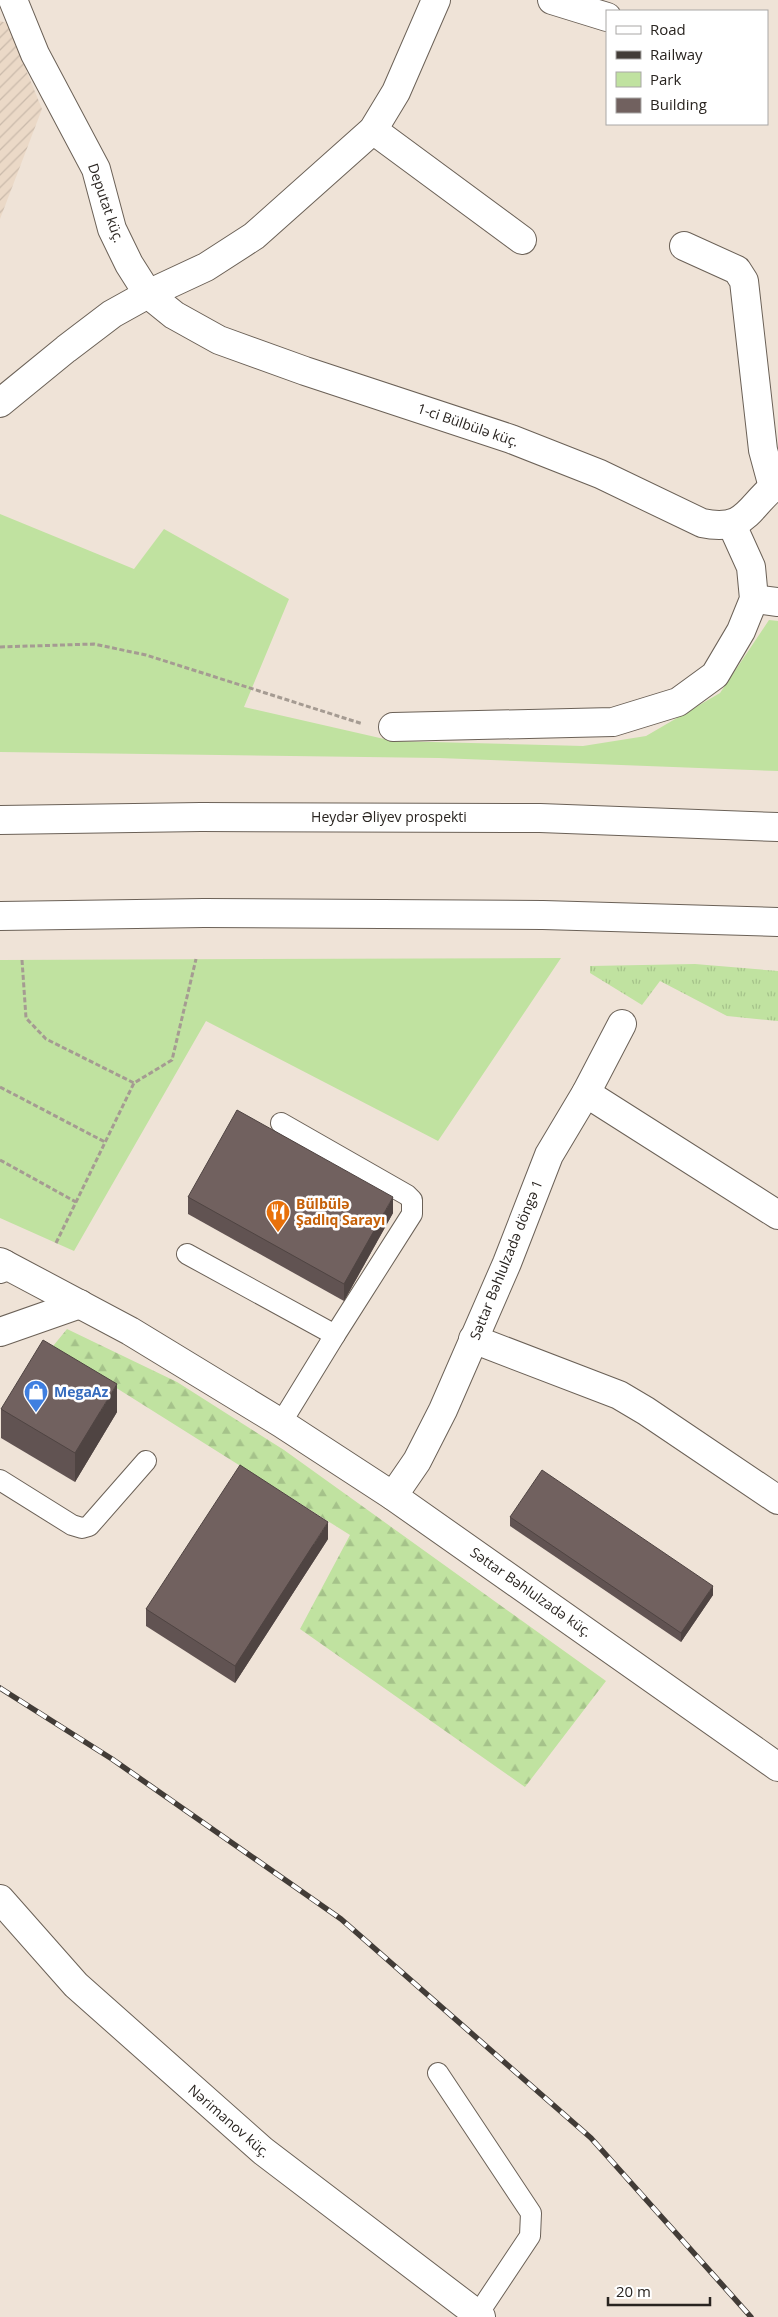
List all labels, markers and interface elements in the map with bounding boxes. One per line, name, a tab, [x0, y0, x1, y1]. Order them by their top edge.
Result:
legend	[606, 10, 768, 125]
text: Road	[650, 19, 686, 39]
text: Railway	[650, 44, 703, 64]
text: Park	[650, 69, 681, 89]
text: Building	[650, 94, 707, 114]
street label: Deputat küç.	[84, 161, 129, 245]
street label: 1-ci Bülbülə küç.	[415, 398, 521, 451]
street label: Heydər Əliyev prospekti	[311, 807, 467, 826]
street label: Səttar Bəhlulzadə döngə 1	[465, 1177, 546, 1343]
place label: Bülbülə Şadlıq Sarayı	[296, 1194, 385, 1229]
restaurant icon: Bülbülə Şadlıq Sarayı	[265, 1199, 291, 1233]
shop icon: MegaAz	[23, 1379, 49, 1413]
place label: MegaAz	[54, 1382, 108, 1401]
street label: Səttar Bəhlulzadə küç.	[467, 1542, 596, 1641]
street label: Nərimanov küç.	[184, 2080, 274, 2161]
scale bar	[608, 2274, 710, 2306]
text: 20 m	[616, 2281, 651, 2301]

